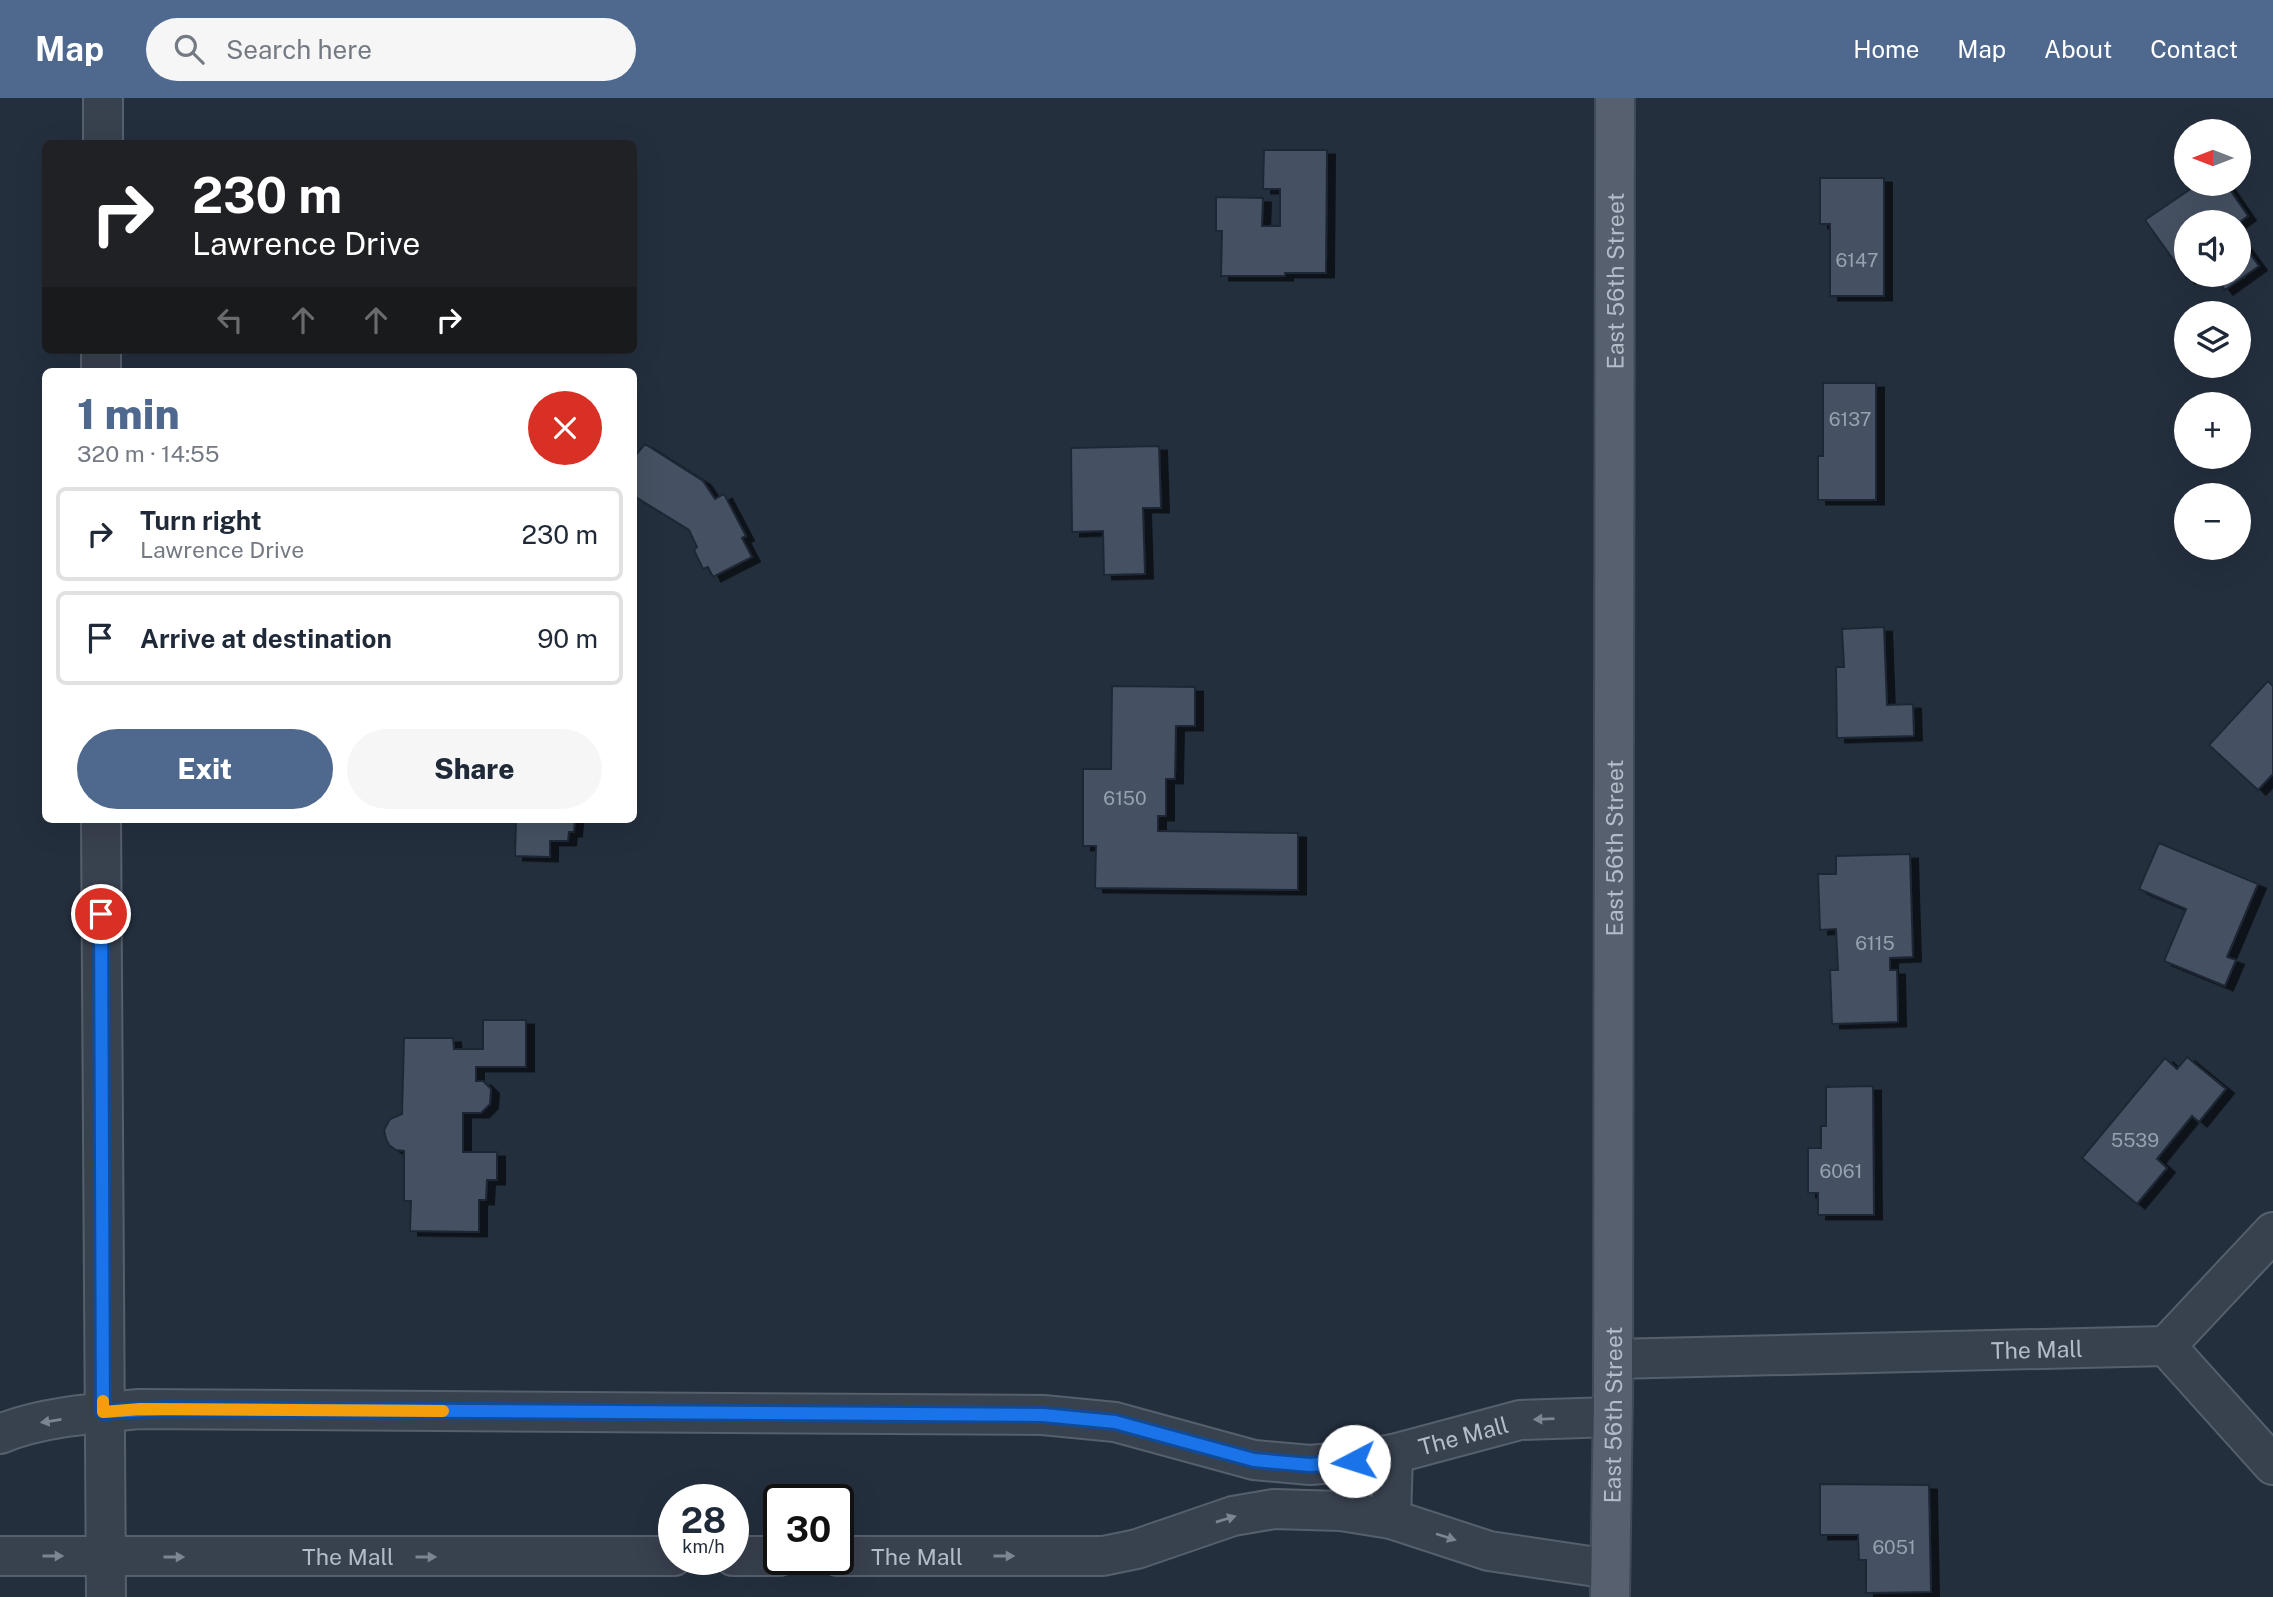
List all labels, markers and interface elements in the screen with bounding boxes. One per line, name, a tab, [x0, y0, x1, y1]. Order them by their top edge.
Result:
search box	[146, 18, 636, 81]
text: Map	[35, 30, 104, 68]
icon: search	[170, 30, 208, 68]
text: Search here	[226, 34, 372, 65]
text: Home	[1853, 35, 1919, 63]
text: Map	[1957, 35, 2006, 63]
text: About	[2044, 35, 2112, 63]
text: Contact	[2150, 35, 2238, 63]
north arrow	[2174, 119, 2250, 196]
map controls	[2174, 119, 2251, 560]
text: 230 m	[192, 166, 342, 224]
icon: right	[77, 168, 168, 259]
street label: East 56th Street	[1601, 193, 1628, 369]
button: sound	[2174, 210, 2251, 287]
text: Lawrence Drive	[192, 225, 420, 262]
house number: 6147	[1836, 249, 1878, 271]
icon: left	[211, 301, 249, 339]
icon: ahead	[284, 301, 322, 339]
icon: ahead	[357, 301, 395, 339]
icon: right	[430, 301, 468, 339]
button: layers	[2174, 301, 2251, 378]
text: 1 min	[77, 389, 180, 438]
button: close	[528, 391, 602, 465]
button: +	[2174, 392, 2251, 469]
house number: 6137	[1829, 408, 1871, 430]
text: 320 m · 14:55	[77, 440, 220, 467]
button: −	[2174, 483, 2251, 560]
text: Turn right	[140, 505, 262, 536]
icon: right	[81, 515, 119, 553]
text: 230 m	[522, 519, 598, 550]
text: Lawrence Drive	[140, 536, 304, 563]
icon: arrive	[81, 619, 119, 657]
text: Arrive at destination	[140, 623, 392, 654]
text: 90 m	[537, 623, 598, 654]
button: Exit	[77, 729, 333, 809]
button: Share	[347, 729, 602, 809]
street label: East 56th Street	[1600, 760, 1627, 936]
house number: 6150	[1103, 787, 1147, 809]
pin	[71, 884, 131, 944]
icon: arrive	[82, 895, 120, 933]
house number: 6115	[1855, 932, 1895, 954]
house number: 5539	[2111, 1129, 2159, 1151]
house number: 6061	[1820, 1160, 1862, 1182]
street label: East 56th Street	[1598, 1327, 1627, 1504]
street label: The Mall	[1991, 1334, 2083, 1364]
street label: The Mall	[1415, 1410, 1511, 1460]
one-way arrow	[1533, 1413, 1555, 1425]
one-way arrow	[40, 1416, 62, 1427]
position arrow	[1317, 1424, 1391, 1498]
speed limit sign: 30	[763, 1484, 854, 1575]
text: 28	[681, 1500, 726, 1541]
one-way arrow	[1216, 1513, 1237, 1523]
one-way arrow	[1435, 1532, 1456, 1543]
text: km/h	[682, 1536, 725, 1557]
house number: 6051	[1872, 1536, 1916, 1558]
street label: The Mall	[302, 1543, 394, 1570]
street label: The Mall	[871, 1543, 963, 1570]
one-way arrow	[994, 1550, 1016, 1562]
one-way arrow	[42, 1551, 64, 1562]
one-way arrow	[164, 1551, 186, 1563]
one-way arrow	[416, 1551, 438, 1563]

